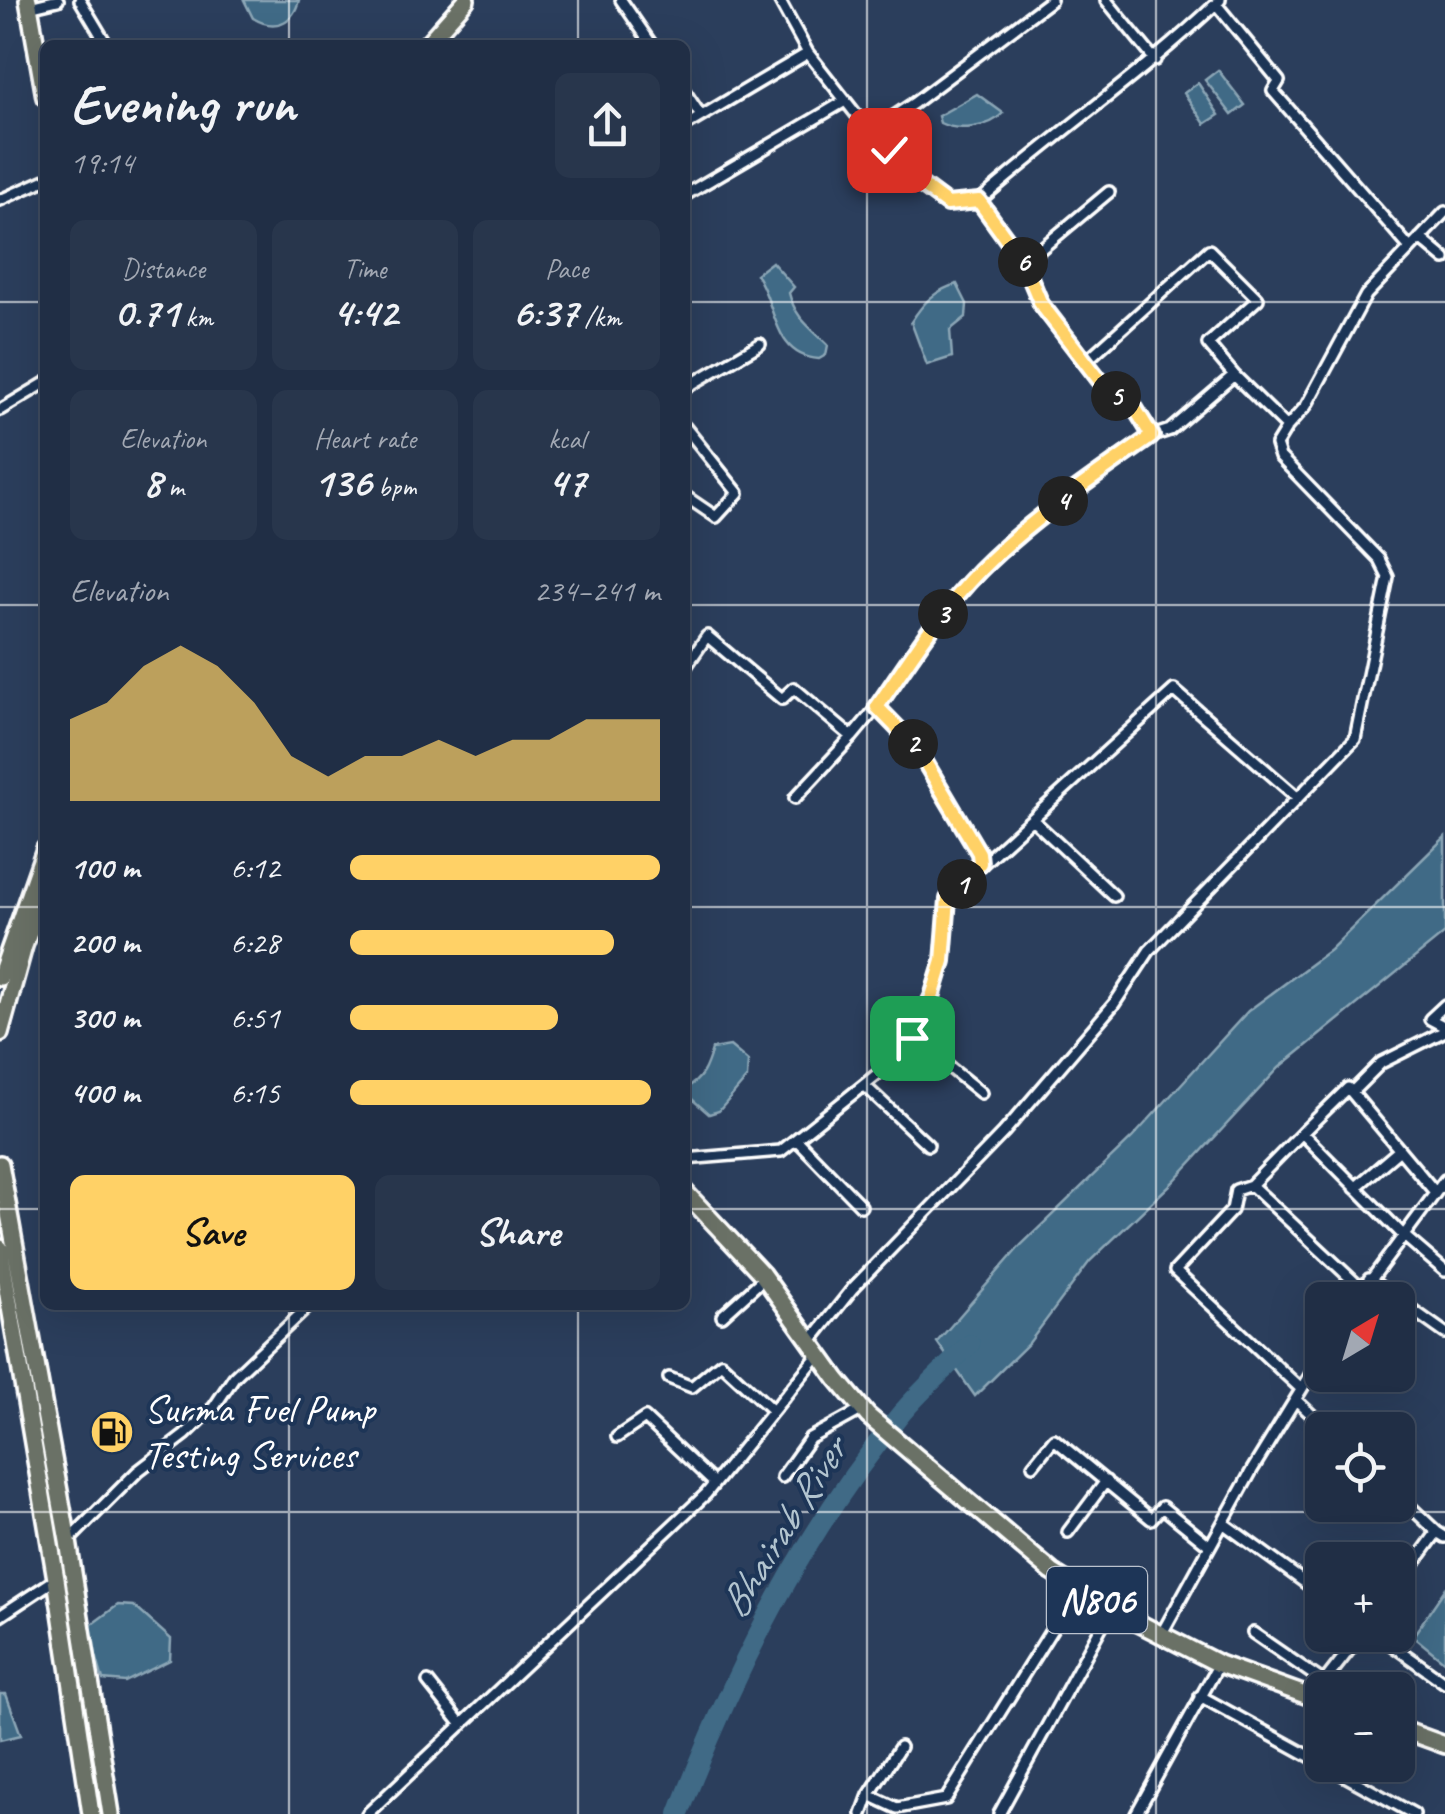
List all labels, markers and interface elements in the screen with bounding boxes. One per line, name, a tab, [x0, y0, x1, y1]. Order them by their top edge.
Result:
text: Evening run	[70, 69, 295, 139]
button: share	[555, 73, 660, 178]
pin	[847, 108, 932, 193]
icon: check	[862, 123, 917, 178]
text: 19:14	[70, 142, 134, 183]
pin: 6	[998, 237, 1048, 287]
text: 6	[1016, 244, 1030, 279]
text: Distance	[122, 251, 205, 286]
text: Time	[344, 251, 386, 286]
text: Pace	[545, 251, 588, 286]
text: 0.71	[114, 286, 179, 339]
text: 4:42	[332, 286, 398, 339]
text: 6:37	[512, 286, 578, 339]
text: km	[179, 299, 213, 334]
text: /km	[578, 299, 621, 334]
pin: 5	[1091, 371, 1141, 421]
text: 5	[1110, 378, 1122, 413]
text: Elevation	[120, 421, 206, 456]
text: Heart rate	[314, 421, 416, 456]
text: kcal	[548, 421, 585, 456]
text: 8	[143, 456, 162, 509]
text: 136	[314, 456, 371, 509]
text: 47	[548, 456, 585, 509]
text: m	[162, 469, 184, 504]
text: bpm	[371, 469, 416, 504]
pin: 4	[1038, 476, 1088, 526]
text: 4	[1057, 483, 1069, 518]
text: Elevation	[70, 570, 168, 611]
text: 234–241 m	[534, 570, 660, 611]
pin: 3	[918, 589, 968, 639]
text: 3	[937, 596, 949, 631]
pin: 2	[888, 719, 938, 769]
text: 2	[907, 726, 919, 761]
text: 100 m	[70, 847, 139, 888]
text: 6:12	[230, 847, 280, 888]
pin: 1	[937, 859, 987, 909]
text: 1	[956, 866, 968, 901]
text: 200 m	[70, 922, 139, 963]
text: 6:28	[230, 922, 280, 963]
pin	[870, 996, 955, 1081]
text: 300 m	[70, 997, 139, 1038]
text: 6:51	[230, 997, 280, 1038]
icon: arrive	[885, 1011, 940, 1066]
text: 400 m	[70, 1072, 139, 1113]
text: 6:15	[230, 1072, 280, 1113]
button: Save	[70, 1175, 355, 1290]
button: Share	[375, 1175, 660, 1290]
north arrow	[1305, 1282, 1415, 1392]
map controls	[1305, 1282, 1415, 1782]
place label: Surma Fuel Pump Testing Services	[144, 1384, 378, 1480]
fuel station icon: Surma Fuel Pump Testing Services	[89, 1409, 135, 1455]
button: locate	[1305, 1412, 1415, 1522]
water label: Bhairab River	[707, 1423, 862, 1628]
button: +	[1305, 1542, 1415, 1652]
road number: N806	[1047, 1567, 1147, 1633]
button: −	[1305, 1672, 1415, 1782]

